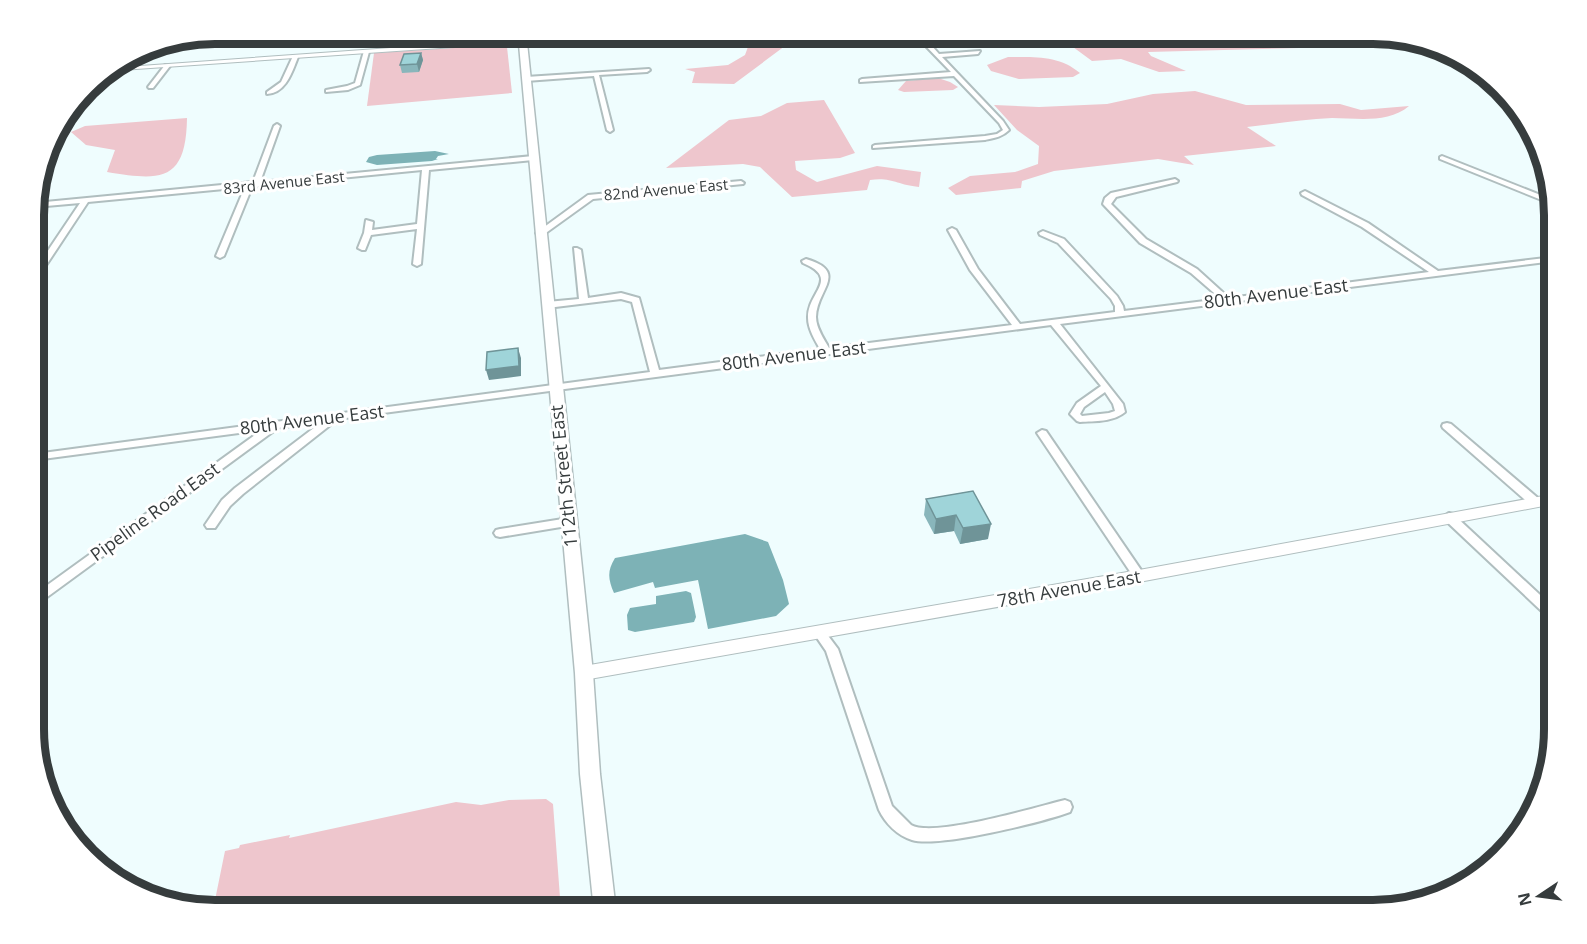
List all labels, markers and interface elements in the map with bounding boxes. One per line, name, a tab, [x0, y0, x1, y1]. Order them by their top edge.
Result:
street label: 83rd Avenue East	[222, 166, 345, 198]
street label: 82nd Avenue East	[603, 174, 729, 204]
street label: 80th Avenue East	[1202, 272, 1349, 314]
street label: 80th Avenue East	[720, 334, 867, 376]
street label: 80th Avenue East	[238, 398, 385, 440]
street label: 112th Street East	[544, 404, 582, 548]
street label: Pipeline Road East	[85, 456, 224, 566]
street label: 78th Avenue East	[995, 564, 1142, 612]
north arrow	[1509, 866, 1569, 926]
text: N	[1512, 891, 1537, 908]

